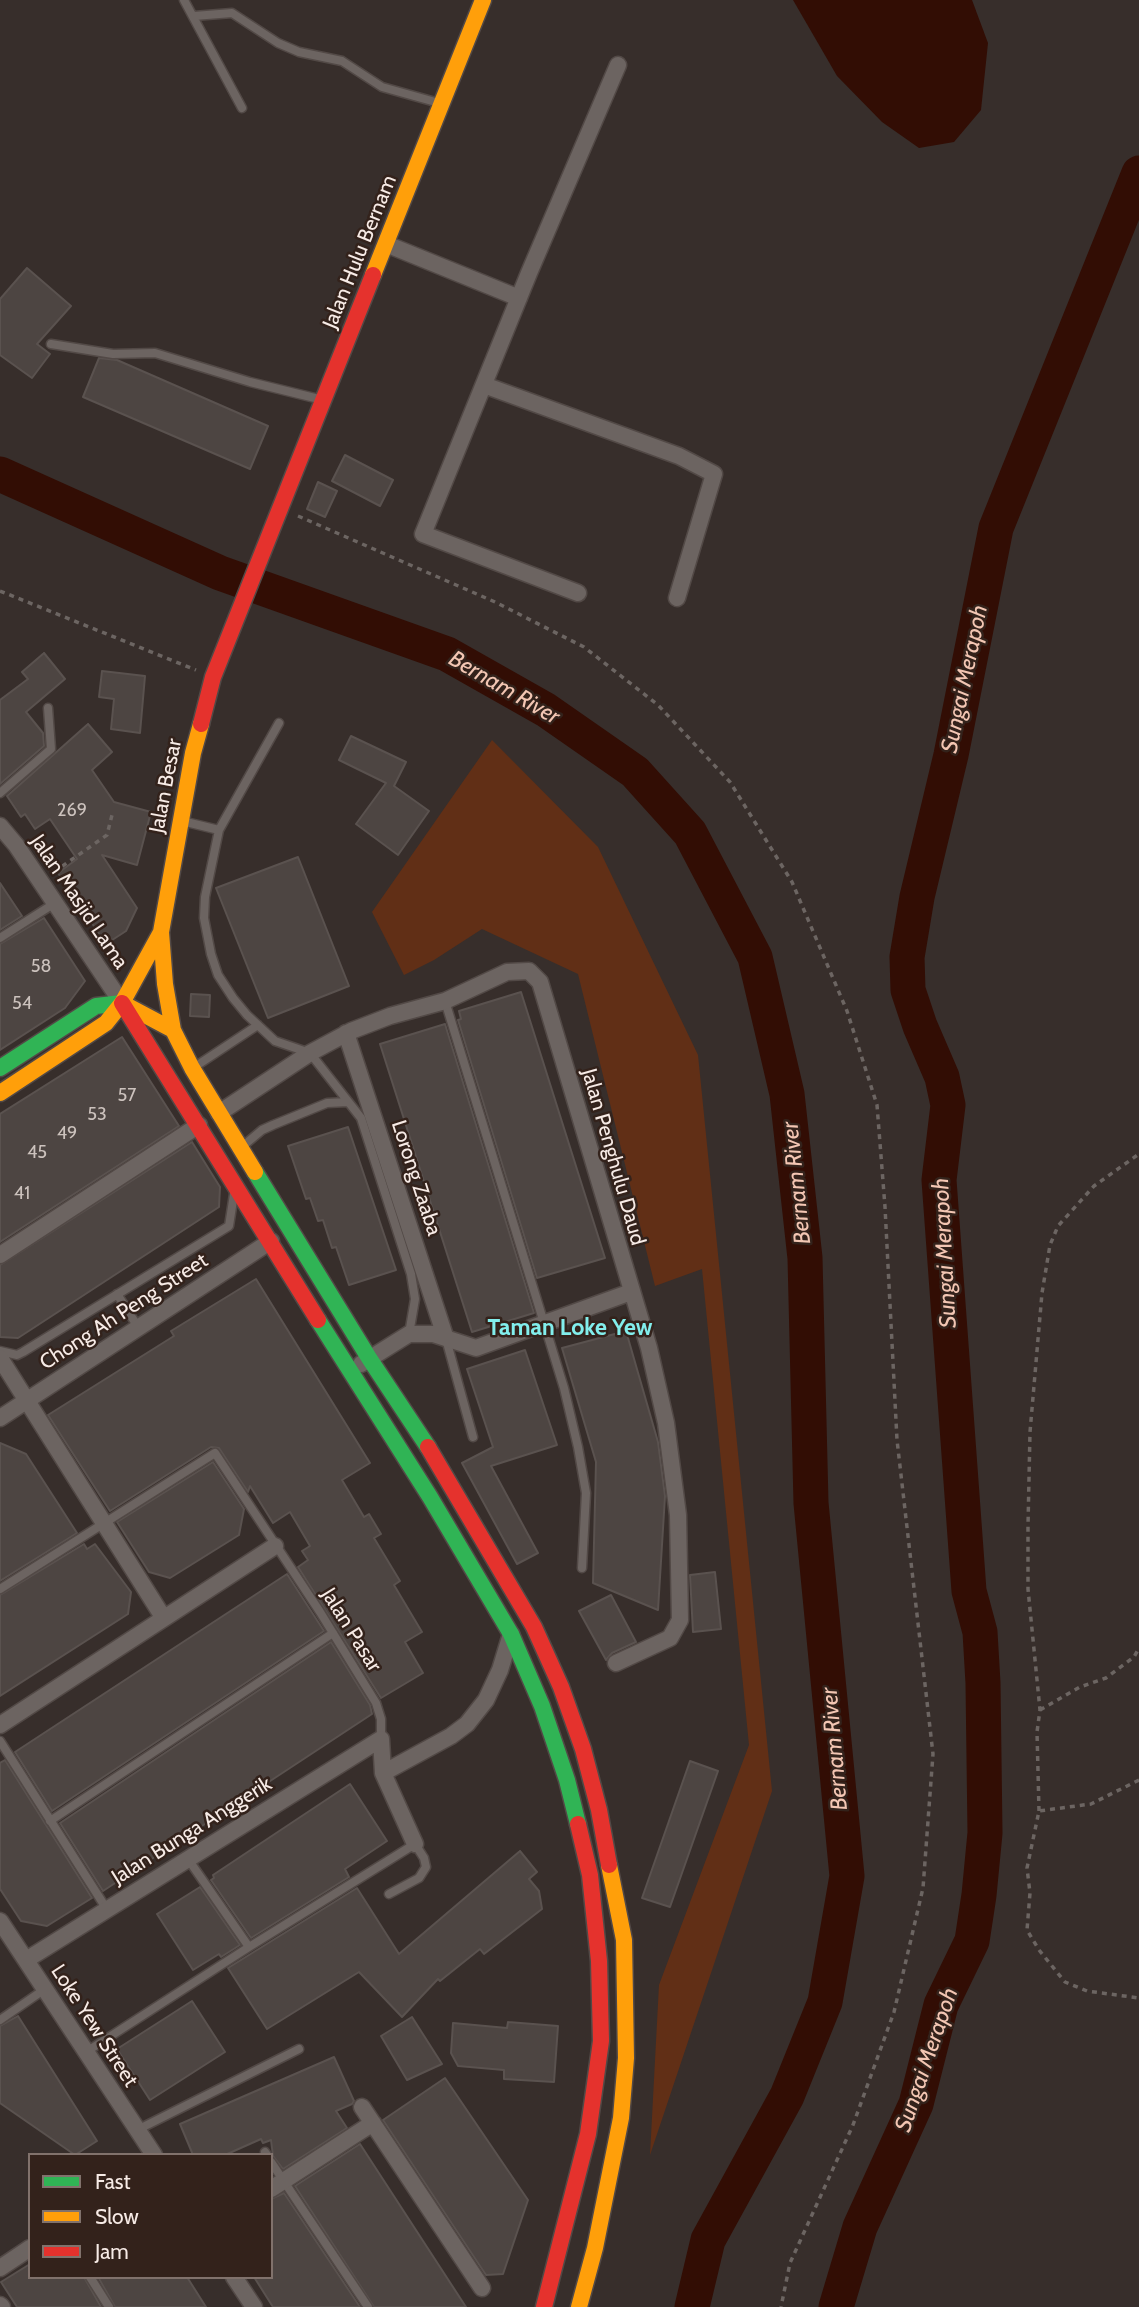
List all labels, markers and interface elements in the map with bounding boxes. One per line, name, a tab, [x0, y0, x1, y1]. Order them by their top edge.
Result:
street label: Jalan Hulu Bernam	[318, 172, 402, 332]
water label: Sungai Merapoh	[936, 603, 994, 755]
water label: Bernam River	[444, 645, 564, 731]
street label: Jalan Besar	[145, 737, 187, 835]
house number: 269	[57, 800, 87, 822]
street label: Jalan Masjid Lama	[25, 830, 133, 974]
house number: 58	[31, 956, 51, 978]
house number: 54	[12, 993, 32, 1015]
street label: Jalan Penghulu Daud	[576, 1066, 650, 1248]
house number: 57	[118, 1085, 136, 1107]
house number: 53	[87, 1104, 107, 1126]
street label: Lorong Zaaba	[385, 1117, 447, 1239]
water label: Bernam River	[777, 1120, 817, 1246]
house number: 49	[57, 1123, 77, 1145]
house number: 45	[27, 1142, 47, 1164]
water label: Sungai Merapoh	[927, 1177, 963, 1329]
house number: 41	[14, 1183, 30, 1205]
street label: Chong Ah Peng Street	[35, 1248, 213, 1376]
district label: Taman Loke Yew	[487, 1314, 653, 1342]
street label: Jalan Pasar	[315, 1583, 387, 1677]
water label: Bernam River	[816, 1686, 854, 1812]
street label: Jalan Bunga Anggerik	[107, 1772, 277, 1890]
street label: Loke Yew Street	[45, 1960, 143, 2092]
water label: Sungai Merapoh	[889, 1984, 965, 2136]
legend	[28, 2153, 273, 2279]
text: Fast	[95, 2169, 131, 2194]
text: Slow	[95, 2204, 139, 2229]
text: Jam	[95, 2239, 129, 2264]

